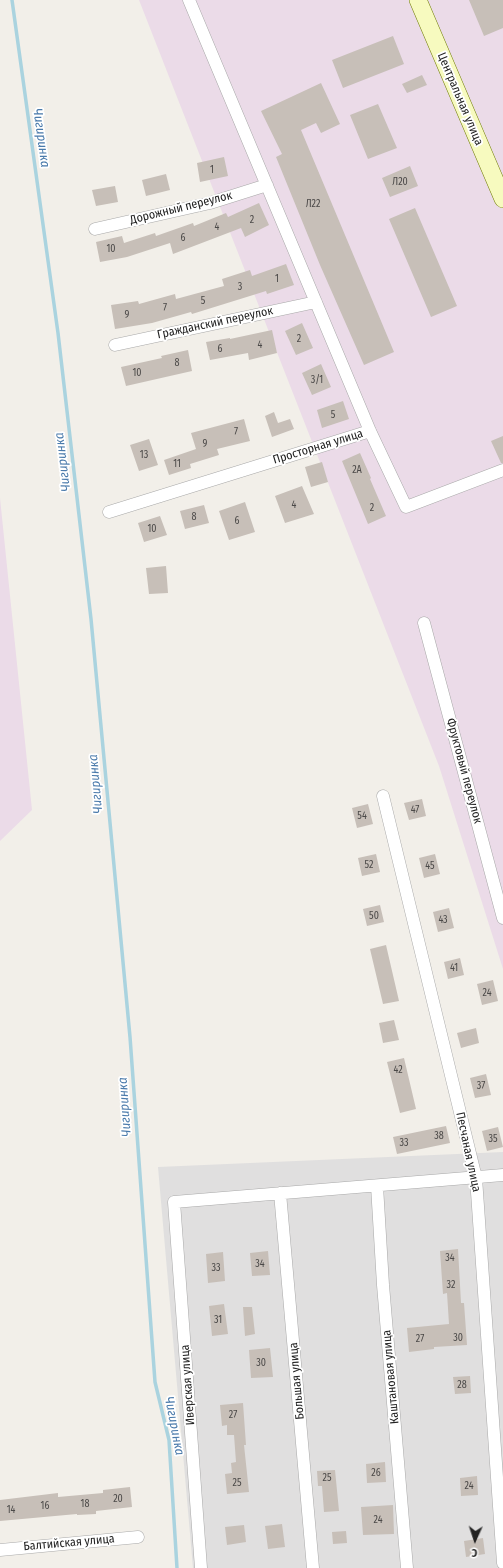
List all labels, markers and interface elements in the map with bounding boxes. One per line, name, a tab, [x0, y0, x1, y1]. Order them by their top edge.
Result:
street label: Центральная улица	[434, 50, 486, 148]
water label: Чигиринка	[29, 107, 53, 169]
house number: 1	[210, 164, 214, 176]
house number: Л20	[392, 176, 408, 188]
street label: Дорожный переулок	[128, 188, 234, 228]
house number: Л22	[306, 198, 320, 210]
house number: 2	[250, 214, 254, 226]
house number: 4	[215, 221, 219, 233]
house number: 6	[181, 232, 185, 244]
house number: 10	[106, 243, 116, 255]
house number: 1	[275, 273, 279, 285]
house number: 3	[238, 281, 242, 293]
house number: 5	[201, 295, 205, 307]
house number: 7	[163, 302, 167, 314]
street label: Гражданский переулок	[156, 304, 274, 342]
house number: 9	[125, 309, 129, 321]
house number: 2	[297, 333, 301, 345]
house number: 4	[258, 339, 262, 351]
house number: 6	[218, 343, 222, 355]
house number: 8	[175, 357, 179, 369]
house number: 10	[132, 367, 142, 379]
house number: 3/1	[311, 374, 323, 386]
house number: 5	[331, 409, 335, 421]
house number: 7	[234, 426, 238, 438]
street label: Просторная улица	[271, 426, 365, 468]
water label: Чигиринка	[52, 432, 74, 492]
house number: 9	[203, 438, 207, 450]
house number: 13	[140, 449, 148, 461]
house number: 11	[173, 458, 181, 470]
house number: 2А	[352, 464, 362, 476]
house number: 4	[292, 499, 296, 511]
house number: 2	[370, 502, 374, 514]
house number: 8	[192, 511, 196, 523]
house number: 6	[235, 515, 239, 527]
house number: 10	[147, 523, 157, 535]
street label: Фруктовый переулок	[443, 717, 485, 825]
water label: Чигиринка	[86, 754, 106, 814]
house number: 47	[411, 804, 419, 816]
house number: 54	[357, 810, 367, 822]
house number: 52	[365, 859, 373, 871]
house number: 45	[425, 860, 435, 872]
house number: 50	[369, 910, 379, 922]
house number: 43	[438, 914, 448, 926]
house number: 41	[450, 962, 458, 974]
house number: 24	[482, 987, 492, 999]
house number: 42	[393, 1064, 403, 1076]
water label: Чигиринка	[115, 1077, 135, 1137]
house number: 37	[477, 1080, 485, 1092]
street label: Песчаная улица	[453, 1111, 483, 1193]
house number: 38	[434, 1130, 444, 1142]
house number: 35	[488, 1133, 498, 1145]
house number: 33	[399, 1137, 409, 1149]
house number: 34	[445, 1252, 455, 1264]
house number: 34	[255, 1258, 265, 1270]
house number: 33	[211, 1262, 221, 1274]
house number: 32	[447, 1279, 455, 1291]
house number: 31	[214, 1314, 222, 1326]
street label: Каштановая улица	[380, 1329, 402, 1425]
house number: 30	[453, 1332, 463, 1344]
house number: 27	[416, 1333, 424, 1345]
street label: Большая улица	[286, 1342, 308, 1420]
street label: Иверская улица	[178, 1344, 198, 1426]
house number: 30	[256, 1357, 266, 1369]
house number: 28	[457, 1379, 467, 1391]
water label: Чигиринка	[161, 1395, 187, 1457]
house number: 27	[229, 1409, 237, 1421]
house number: 26	[371, 1467, 381, 1479]
house number: 25	[323, 1472, 331, 1484]
house number: 25	[233, 1477, 241, 1489]
house number: 24	[464, 1480, 474, 1492]
house number: 20	[113, 1493, 123, 1505]
house number: 18	[81, 1498, 89, 1510]
house number: 16	[41, 1500, 49, 1512]
house number: 14	[7, 1504, 15, 1516]
house number: 24	[373, 1514, 383, 1526]
north arrow	[455, 1520, 495, 1560]
street label: Балтийская улица	[23, 1532, 115, 1554]
text: С	[471, 1546, 478, 1559]

